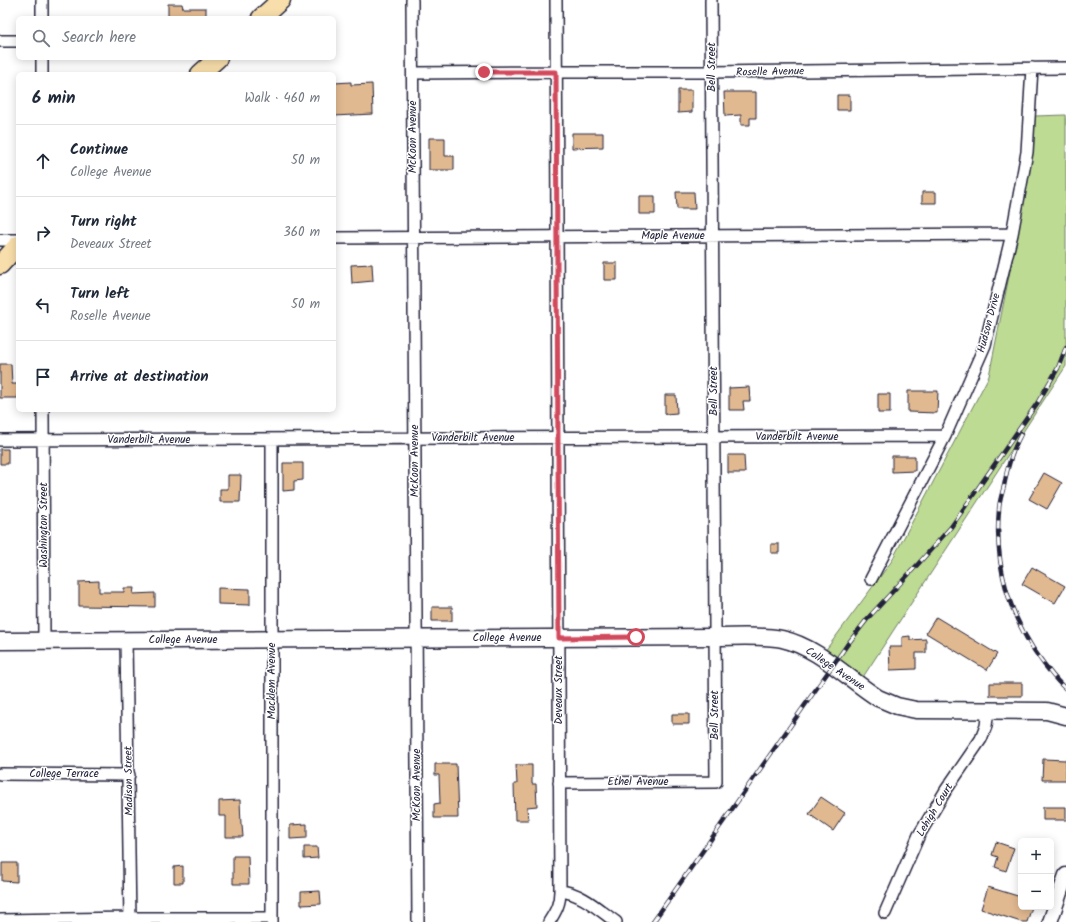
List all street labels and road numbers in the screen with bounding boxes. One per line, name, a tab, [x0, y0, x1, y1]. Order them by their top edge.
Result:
street label: Bell Street	[703, 41, 721, 92]
street label: Roselle Avenue	[736, 62, 804, 82]
street label: McKoon Avenue	[404, 101, 422, 173]
street label: Maple Avenue	[641, 227, 705, 245]
street label: Hudson Drive	[972, 291, 1006, 355]
street label: Bell Street	[705, 365, 723, 416]
street label: McKoon Avenue	[406, 425, 424, 497]
street label: Vanderbilt Avenue	[755, 428, 839, 446]
street label: Vanderbilt Avenue	[431, 429, 515, 447]
street label: Vanderbilt Avenue	[107, 431, 191, 449]
street label: Washington Street	[35, 482, 53, 568]
street label: College Avenue	[473, 629, 541, 647]
street label: College Avenue	[149, 631, 217, 649]
street label: Macklem Avenue	[263, 642, 281, 720]
street label: College Avenue	[801, 642, 869, 696]
street label: Deveaux Street	[550, 655, 568, 725]
street label: Bell Street	[706, 689, 724, 740]
street label: Madison Street	[119, 745, 139, 816]
street label: McKoon Avenue	[408, 749, 426, 821]
street label: College Terrace	[29, 765, 99, 783]
street label: Ethel Avenue	[607, 773, 669, 791]
street label: Lehigh Court	[912, 779, 958, 840]

